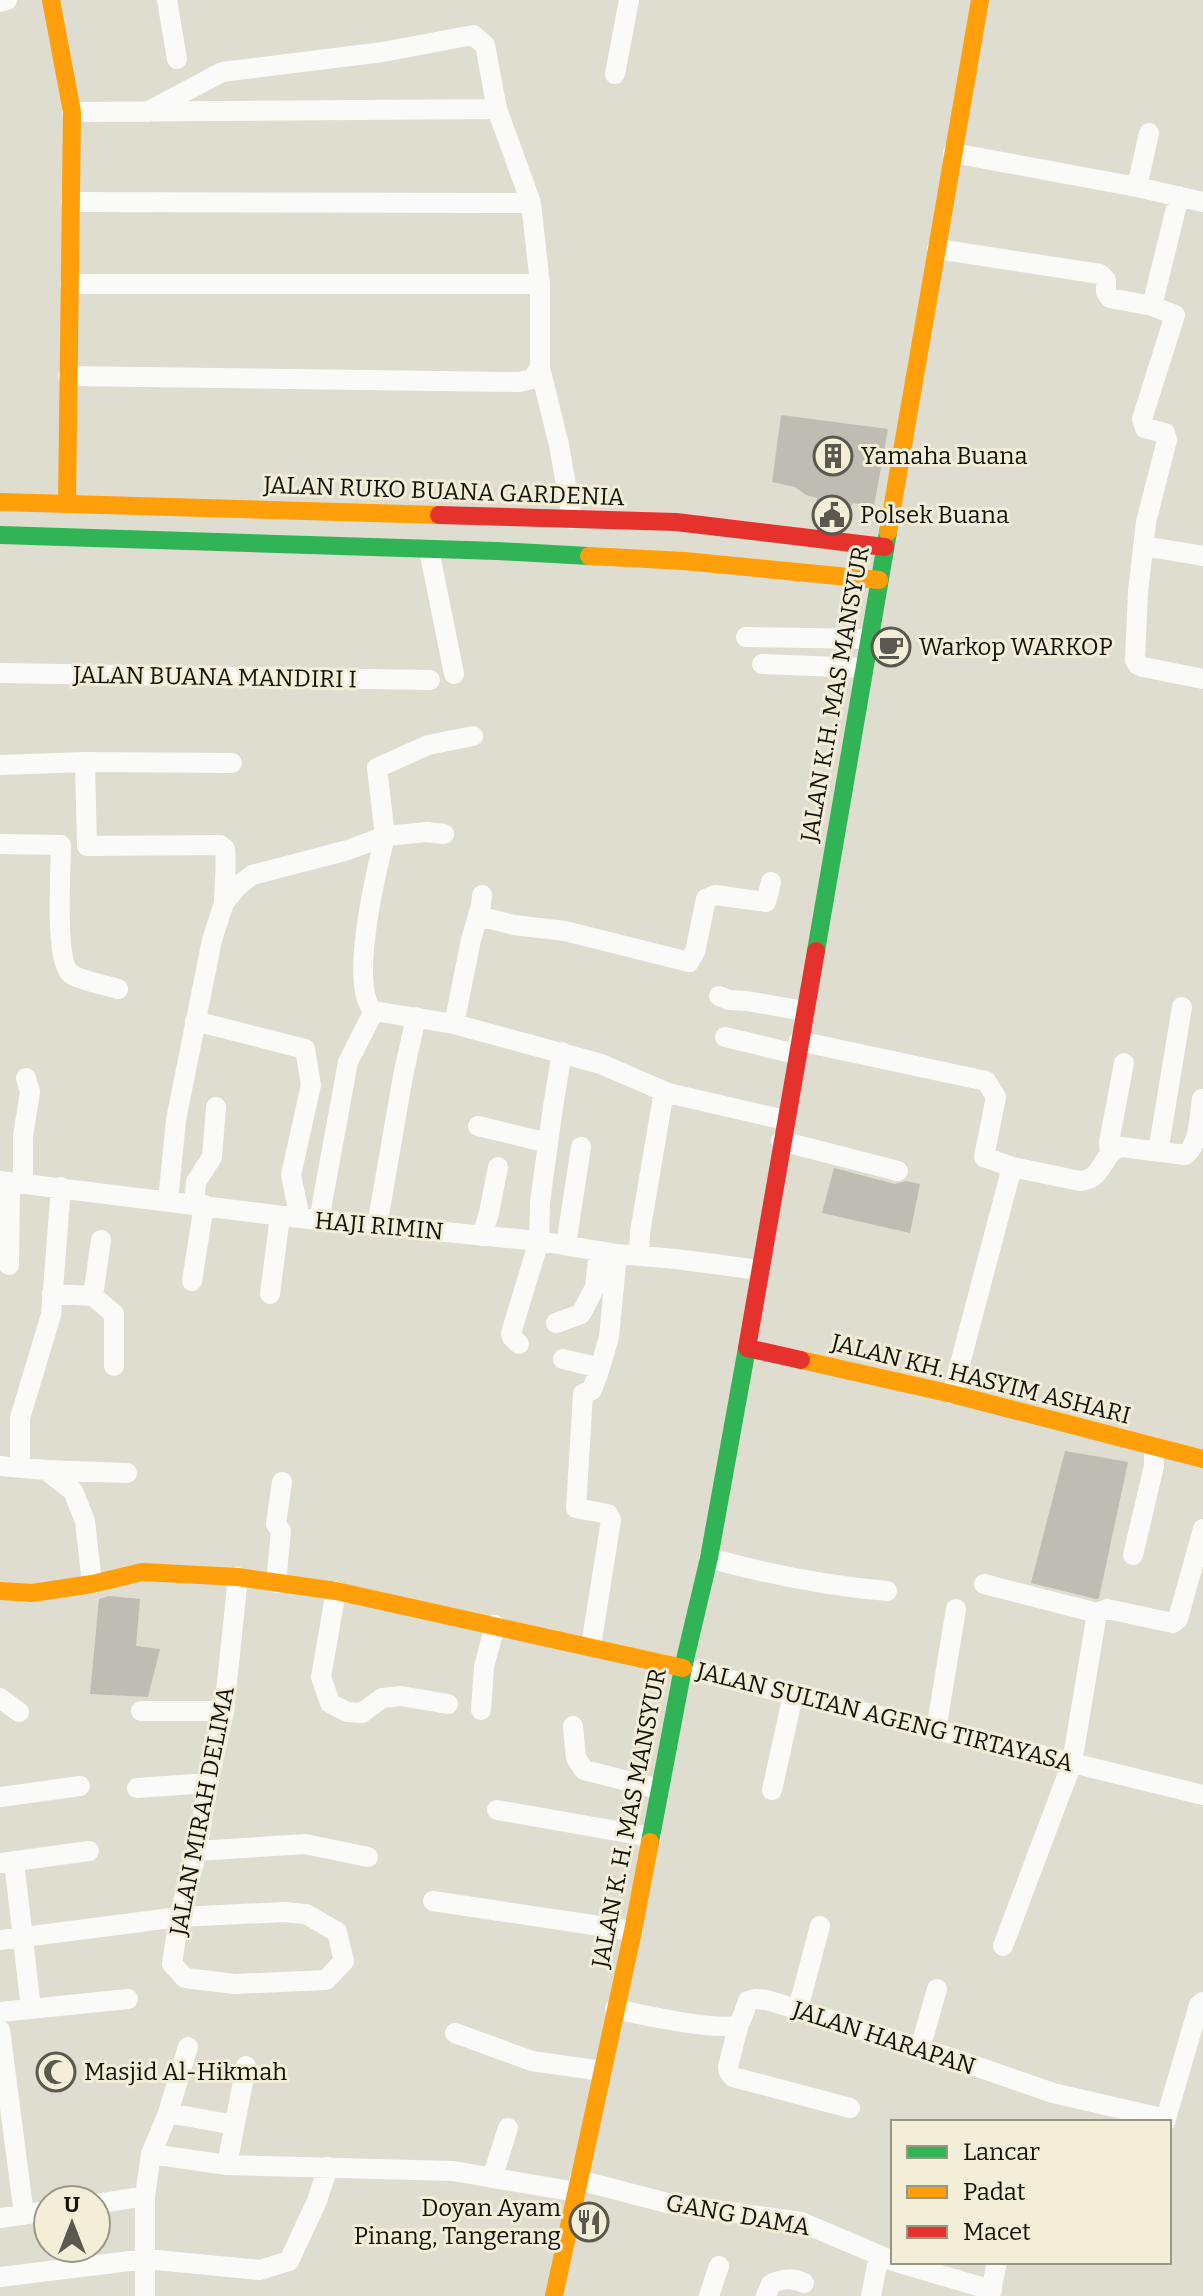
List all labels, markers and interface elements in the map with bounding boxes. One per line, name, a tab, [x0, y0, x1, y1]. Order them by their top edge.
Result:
building icon: Yamaha Buana	[812, 435, 854, 477]
place label: Yamaha Buana	[861, 442, 1028, 470]
street label: JALAN RUKO BUANA GARDENIA	[262, 471, 625, 511]
public building icon: Polsek Buana	[811, 494, 853, 536]
place label: Polsek Buana	[860, 501, 1009, 529]
street label: JALAN K.H. MAS MANSYUR	[795, 544, 875, 845]
cafe icon: Warkop WARKOP	[870, 626, 912, 668]
place label: Warkop WARKOP	[919, 633, 1113, 661]
street label: JALAN BUANA MANDIRI I	[72, 661, 357, 693]
street label: HAJI RIMIN	[313, 1206, 445, 1246]
street label: JALAN KH. HASYIM ASHARI	[828, 1328, 1133, 1430]
street label: JALAN SULTAN AGENG TIRTAYASA	[693, 1656, 1076, 1777]
street label: JALAN K. H. MAS MANSYUR	[586, 1666, 672, 1971]
street label: JALAN MIRAH DELIMA	[164, 1684, 240, 1939]
street label: JALAN HARAPAN	[788, 1995, 979, 2081]
mosque icon: Masjid Al-Hikmah	[35, 2051, 77, 2093]
place label: Masjid Al-Hikmah	[84, 2058, 287, 2086]
legend	[891, 2120, 1171, 2264]
text: Lancar	[963, 2138, 1040, 2166]
text: Padat	[963, 2178, 1026, 2206]
north arrow	[32, 2184, 112, 2264]
street label: GANG DAMA	[664, 2189, 812, 2241]
text: U	[64, 2191, 80, 2218]
place label: Doyan Ayam Pinang, Tangerang	[354, 2194, 561, 2250]
restaurant icon: Doyan Ayam Pinang, Tangerang	[568, 2201, 610, 2243]
text: Macet	[963, 2218, 1031, 2246]

